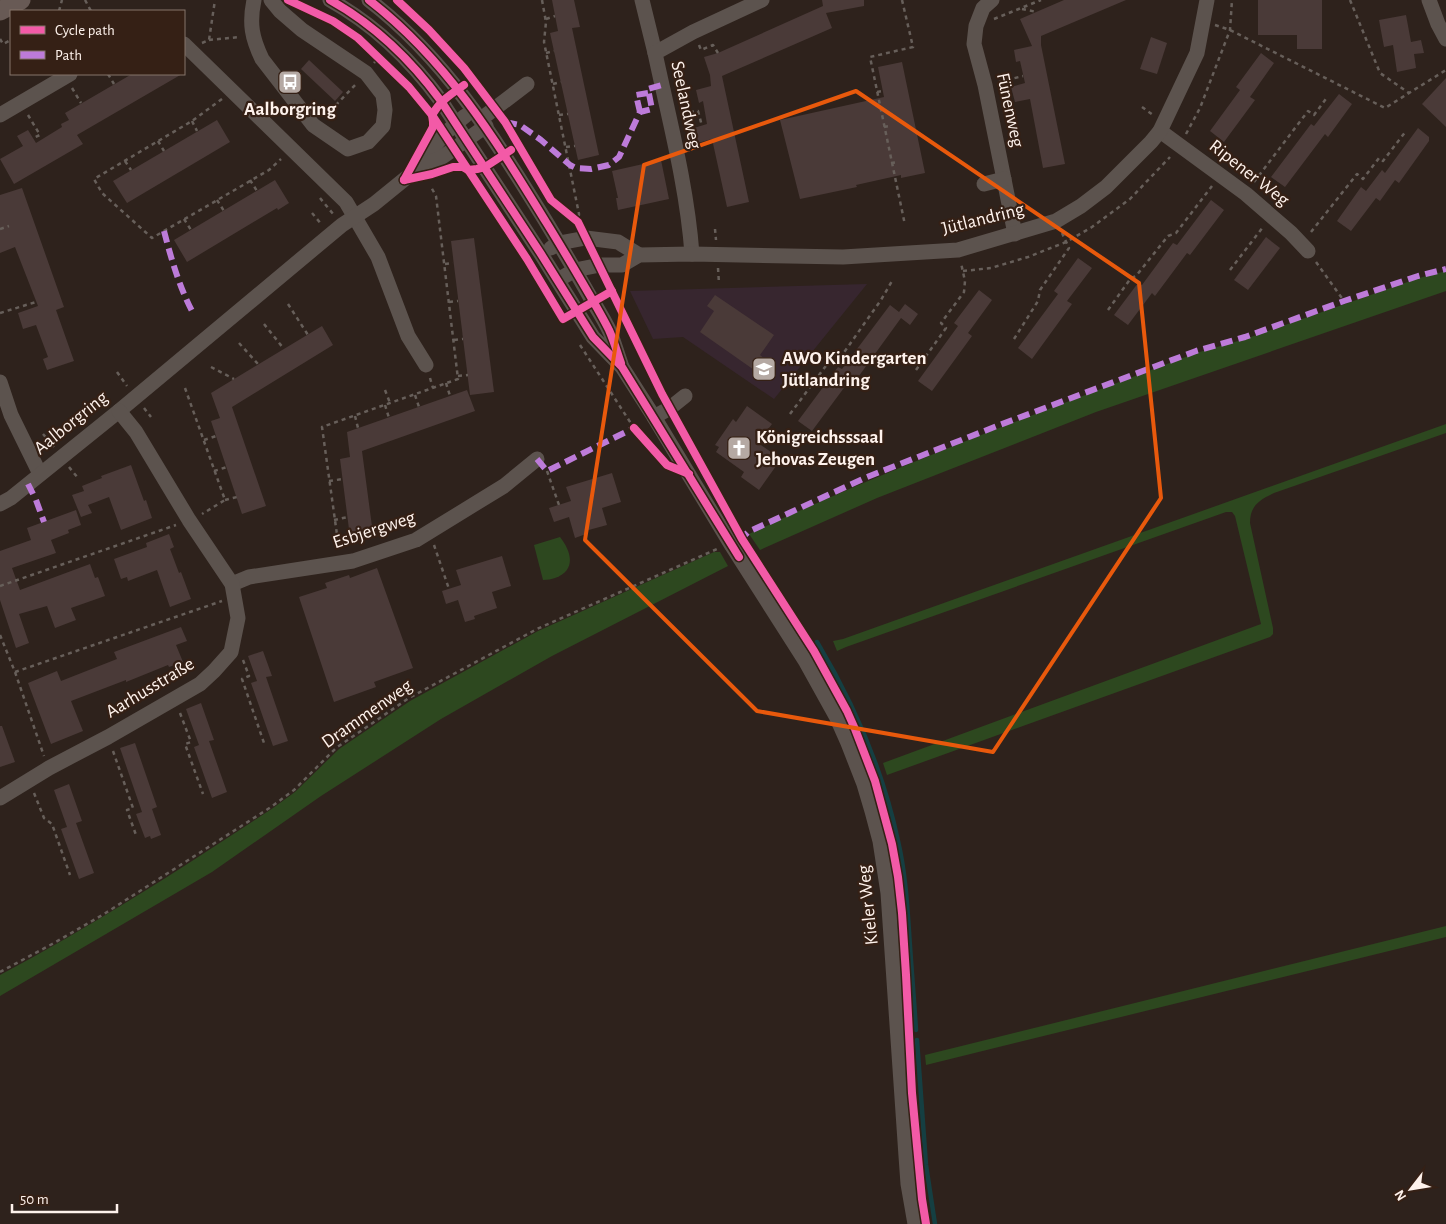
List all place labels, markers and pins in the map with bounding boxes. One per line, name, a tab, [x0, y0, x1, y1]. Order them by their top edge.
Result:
bus stop icon: Aalborgring	[277, 69, 303, 95]
place label: Aalborgring	[244, 100, 336, 119]
place label: AWO Kindergarten Jütlandring	[782, 349, 927, 390]
school or university icon: AWO Kindergarten Jütlandring	[751, 356, 777, 382]
place label: Königreichsssaal Jehovas Zeugen	[756, 428, 884, 469]
church icon: Königreichsssaal Jehovas Zeugen	[726, 435, 752, 461]

